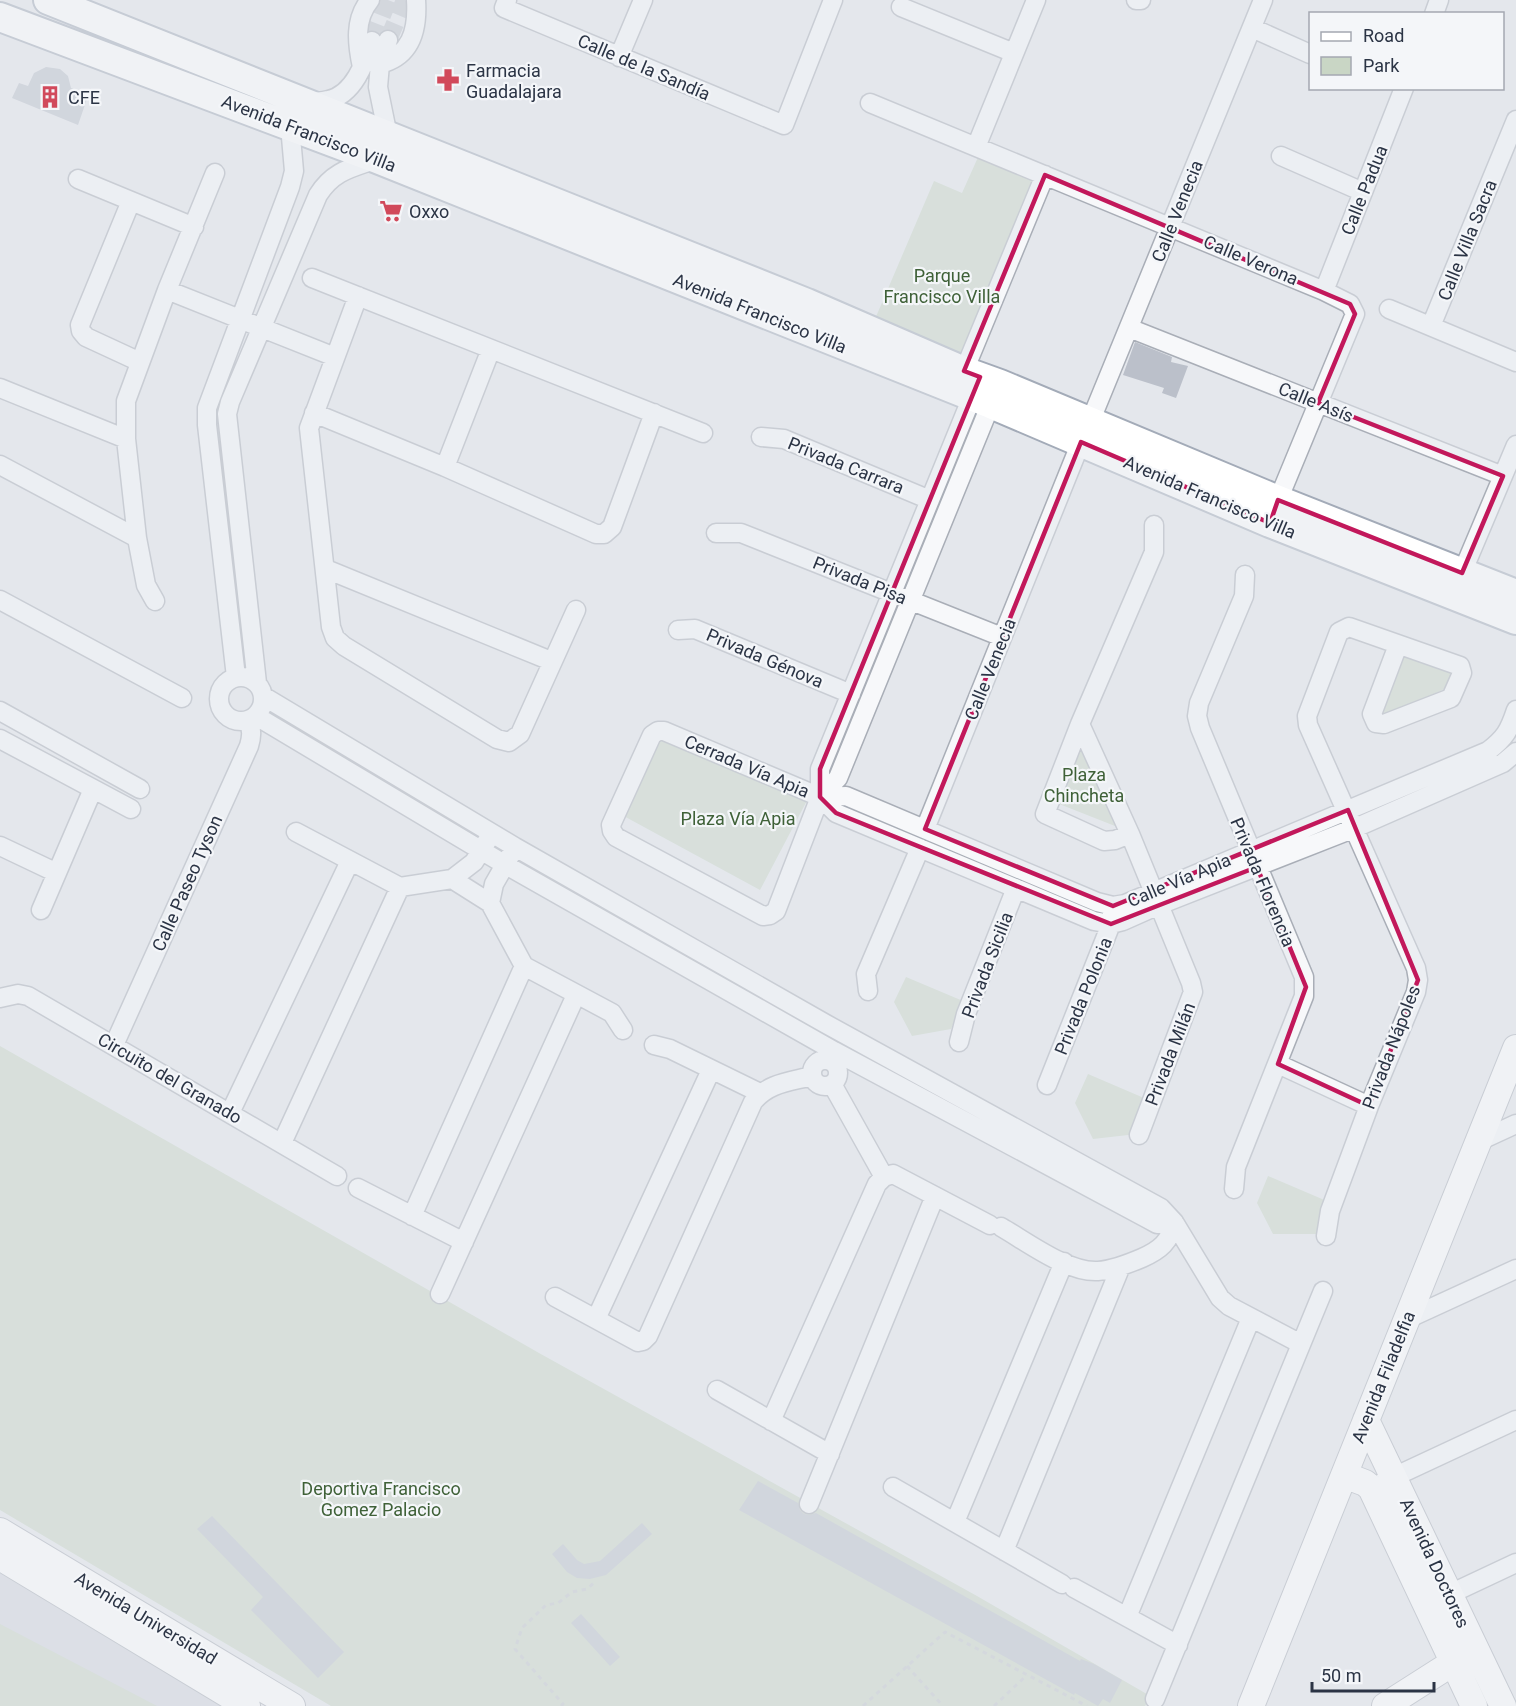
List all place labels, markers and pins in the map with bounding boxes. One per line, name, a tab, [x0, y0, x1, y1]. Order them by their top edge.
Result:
place label: Farmacia Guadalajara	[466, 60, 562, 102]
pharmacy icon: Farmacia Guadalajara	[435, 67, 461, 93]
building icon: CFE	[37, 84, 63, 110]
place label: CFE	[68, 87, 100, 108]
supermarket icon: Oxxo	[378, 198, 404, 224]
place label: Oxxo	[409, 201, 449, 222]

